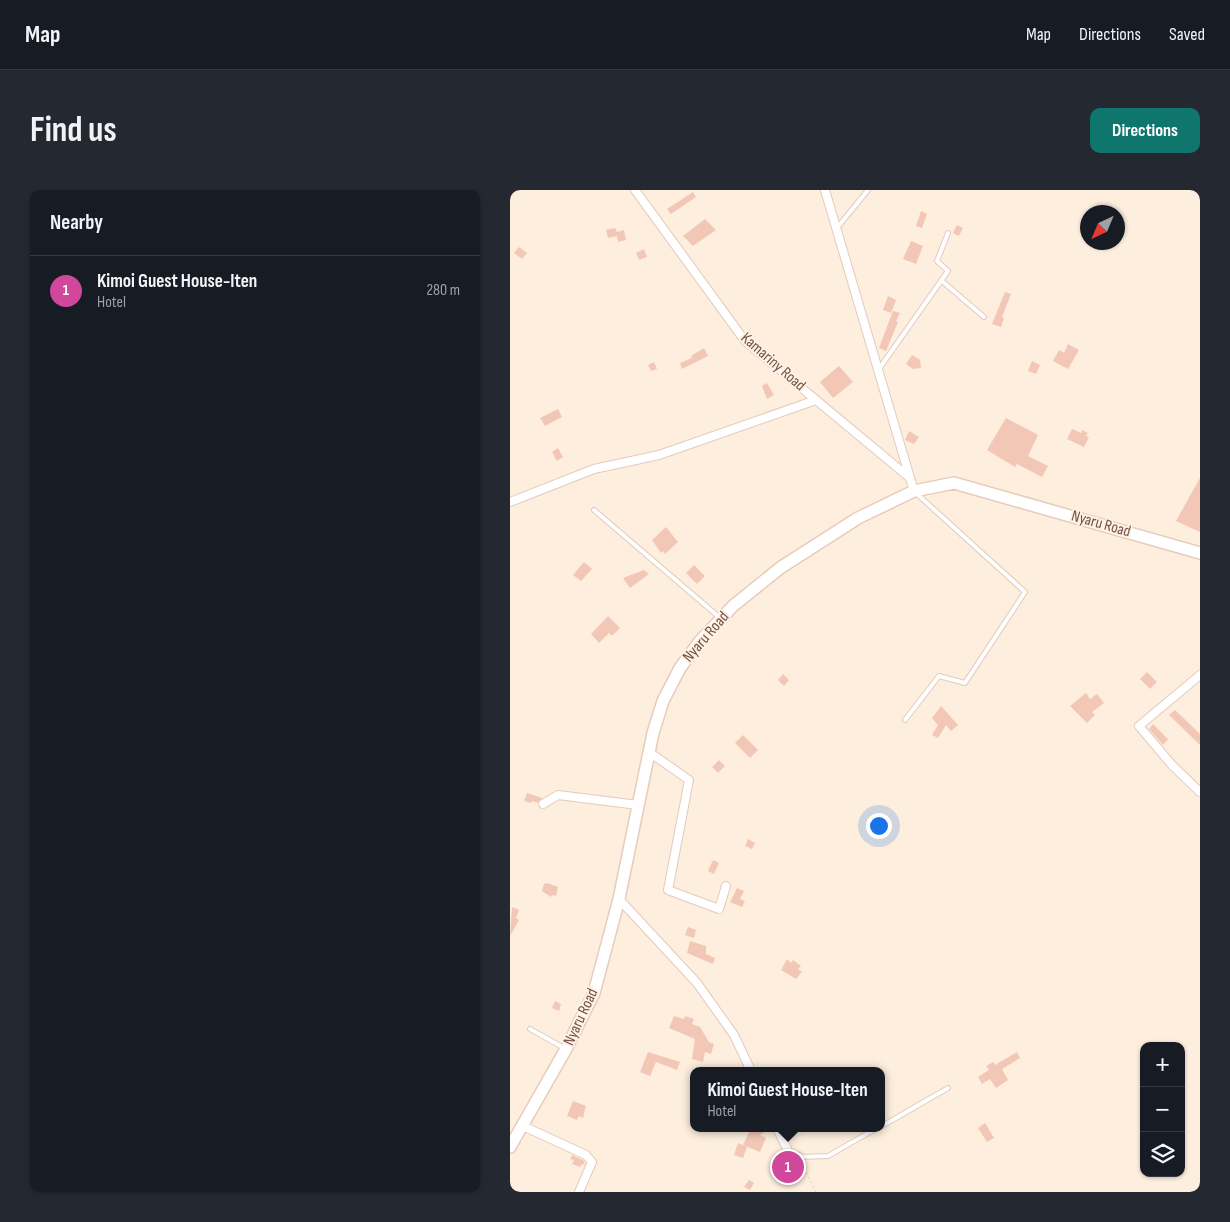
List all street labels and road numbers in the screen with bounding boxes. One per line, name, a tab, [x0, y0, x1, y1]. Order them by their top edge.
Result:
street label: Kamariny Road	[737, 329, 809, 395]
street label: Nyaru Road	[1069, 506, 1133, 542]
street label: Nyaru Road	[679, 608, 733, 666]
street label: Nyaru Road	[560, 985, 602, 1049]

